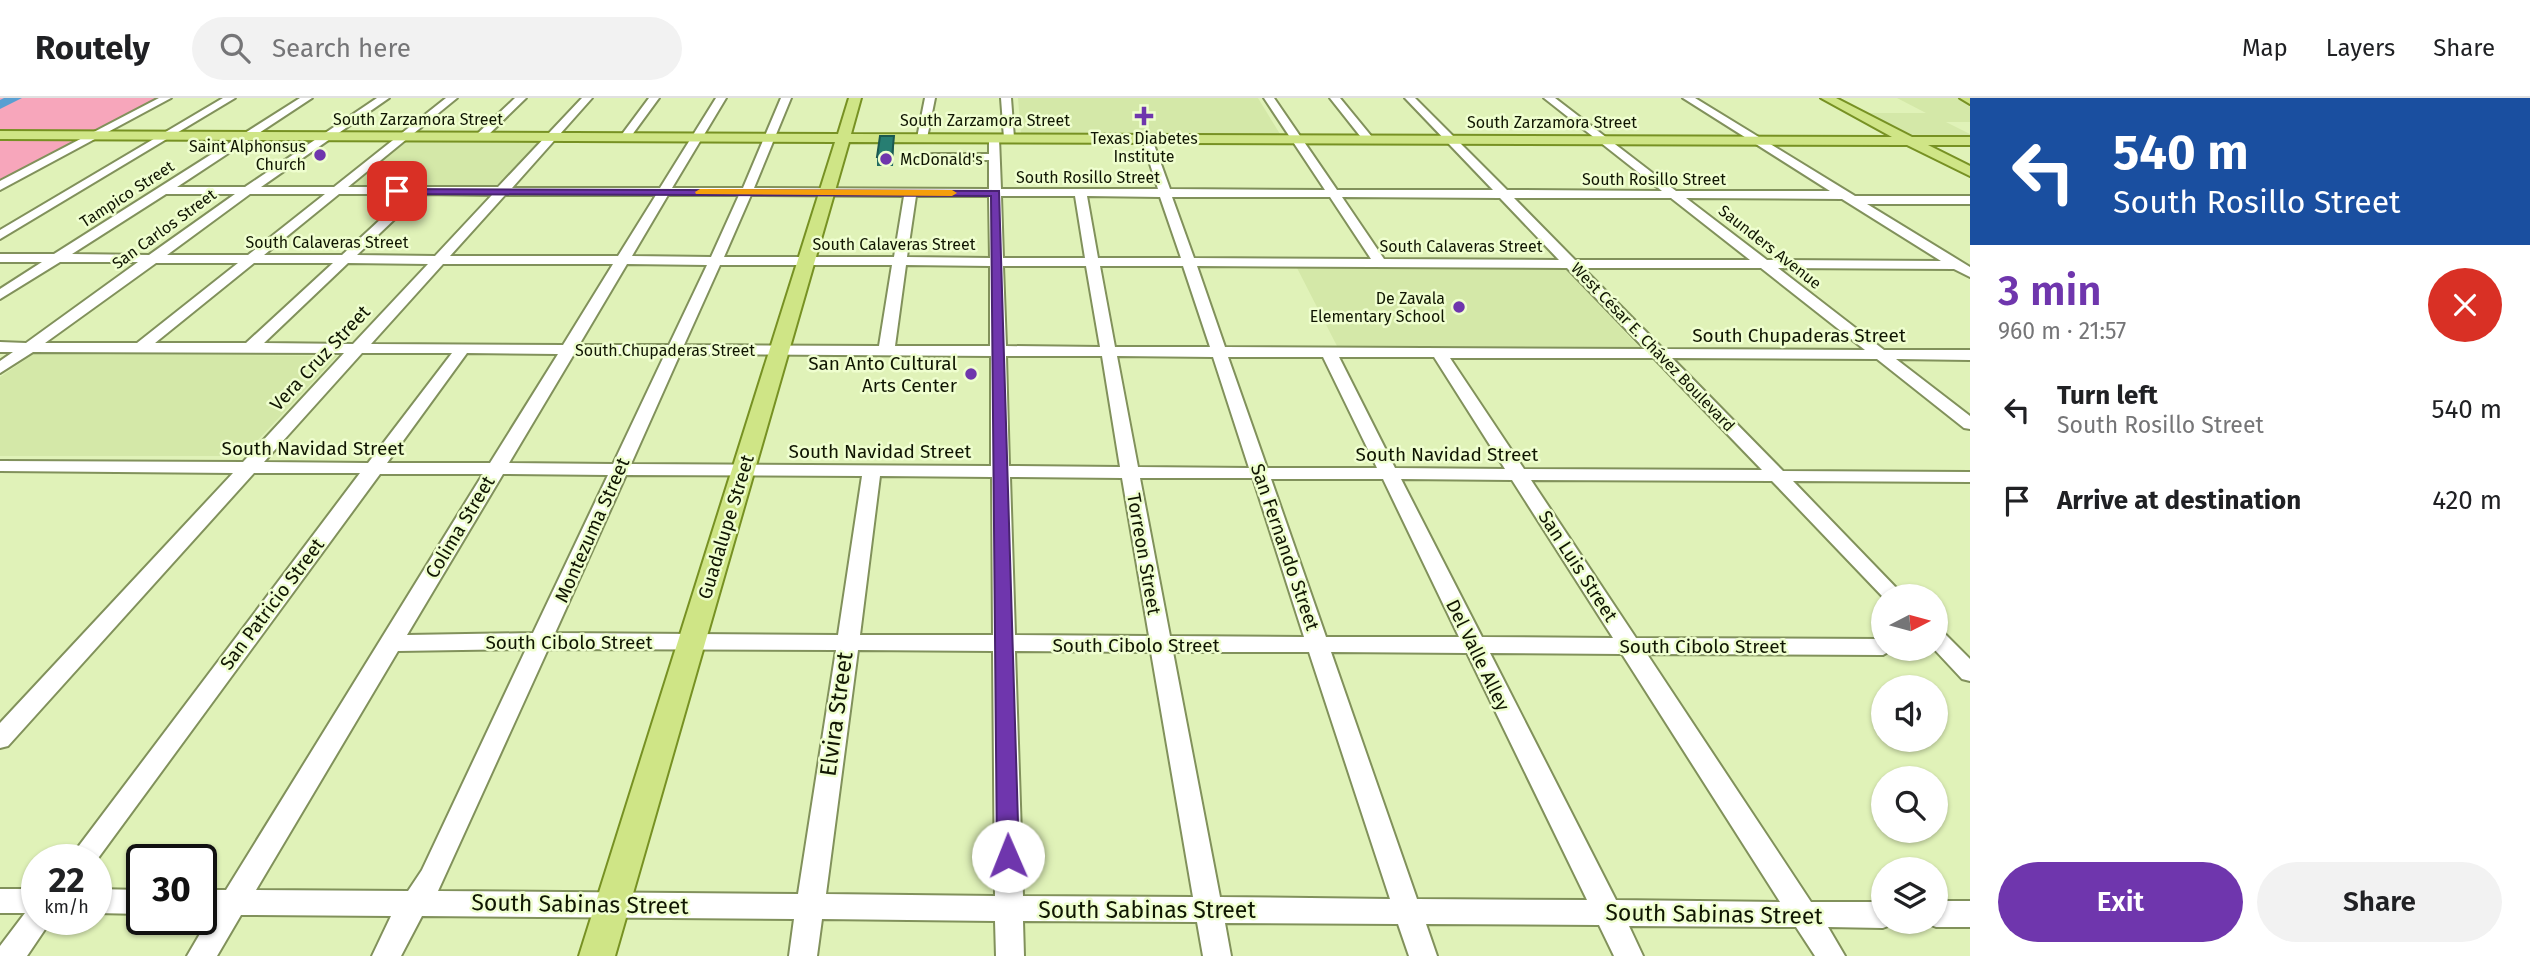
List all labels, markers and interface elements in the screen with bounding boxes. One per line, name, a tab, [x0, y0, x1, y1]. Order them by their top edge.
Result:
search box	[192, 17, 682, 80]
text: Routely	[35, 28, 150, 68]
icon: search	[216, 29, 254, 67]
text: Search here	[272, 33, 411, 64]
text: Map	[2242, 34, 2288, 62]
text: Layers	[2326, 34, 2395, 62]
text: Share	[2433, 34, 2495, 62]
marker: Texas Diabetes Institute	[1134, 106, 1154, 126]
street label: South Zarzamora Street	[333, 110, 503, 129]
street label: South Zarzamora Street	[900, 111, 1070, 130]
street label: South Zarzamora Street	[1467, 113, 1637, 132]
text: 540 m	[2113, 123, 2249, 182]
icon: left	[1998, 126, 2089, 217]
place label: Texas Diabetes Institute	[1090, 129, 1198, 166]
place label: Saint Alphonsus Church	[189, 137, 306, 174]
marker: Saint Alphonsus Church	[312, 147, 328, 163]
place label: McDonald's	[900, 150, 983, 169]
marker: McDonald's	[878, 151, 894, 167]
street label: Tampico Street	[76, 156, 178, 231]
pin	[367, 161, 427, 221]
street label: South Rosillo Street	[1016, 168, 1160, 187]
street label: South Rosillo Street	[1582, 170, 1726, 189]
icon: arrive	[378, 172, 416, 210]
text: South Rosillo Street	[2113, 183, 2401, 221]
street label: San Carlos Street	[108, 185, 220, 273]
street label: Saunders Avenue	[1715, 201, 1825, 293]
street label: South Calaveras Street	[246, 233, 409, 252]
street label: South Calaveras Street	[813, 235, 976, 254]
street label: South Calaveras Street	[1380, 237, 1543, 256]
street label: West César E. Chávez Boulevard	[1567, 259, 1739, 435]
text: 3 min	[1998, 266, 2102, 316]
button: close	[2428, 268, 2502, 342]
place label: De Zavala Elementary School	[1310, 289, 1445, 326]
marker: De Zavala Elementary School	[1451, 299, 1467, 315]
street label: Vera Cruz Street	[265, 300, 375, 416]
text: 960 m · 21:57	[1998, 317, 2126, 345]
street label: South Chupaderas Street	[1692, 324, 1906, 347]
street label: South Chupaderas Street	[575, 341, 755, 360]
place label: San Anto Cultural Arts Center	[808, 352, 958, 397]
marker: San Anto Cultural Arts Center	[963, 366, 979, 382]
text: Turn left	[2057, 380, 2158, 411]
icon: left	[1998, 391, 2036, 429]
text: 540 m	[2431, 394, 2502, 425]
text: South Rosillo Street	[2057, 411, 2264, 439]
street label: South Navidad Street	[222, 437, 405, 460]
street label: South Navidad Street	[789, 440, 972, 463]
street label: South Navidad Street	[1356, 443, 1539, 466]
street label: Guadalupe Street	[693, 452, 759, 602]
street label: Montezuma Street	[550, 454, 634, 606]
street label: San Fernando Street	[1246, 461, 1324, 634]
street label: Colima Street	[420, 471, 500, 582]
icon: arrive	[1998, 482, 2036, 520]
text: Arrive at destination	[2057, 485, 2301, 516]
text: 420 m	[2432, 485, 2502, 516]
street label: Torreon Street	[1122, 491, 1166, 617]
street label: San Luis Street	[1534, 506, 1623, 626]
street label: San Patricio Street	[215, 534, 329, 674]
north arrow	[1871, 584, 1948, 662]
map controls	[1871, 584, 1948, 934]
street label: Del Valle Alley	[1441, 596, 1515, 715]
street label: South Cibolo Street	[485, 631, 653, 654]
street label: South Cibolo Street	[1052, 634, 1220, 657]
street label: South Cibolo Street	[1619, 635, 1787, 658]
street label: Elvira Street	[813, 649, 859, 778]
button: sound	[1871, 675, 1948, 752]
button: search	[1871, 766, 1948, 843]
position arrow	[971, 819, 1045, 893]
speed limit sign: 30	[126, 844, 217, 935]
button: layers	[1871, 857, 1948, 934]
text: 22	[48, 859, 85, 901]
button: Exit	[1998, 862, 2243, 942]
button: Share	[2257, 862, 2502, 942]
street label: South Sabinas Street	[471, 888, 690, 920]
text: km/h	[44, 896, 89, 918]
street label: South Sabinas Street	[1038, 896, 1256, 924]
street label: South Sabinas Street	[1605, 898, 1824, 930]

